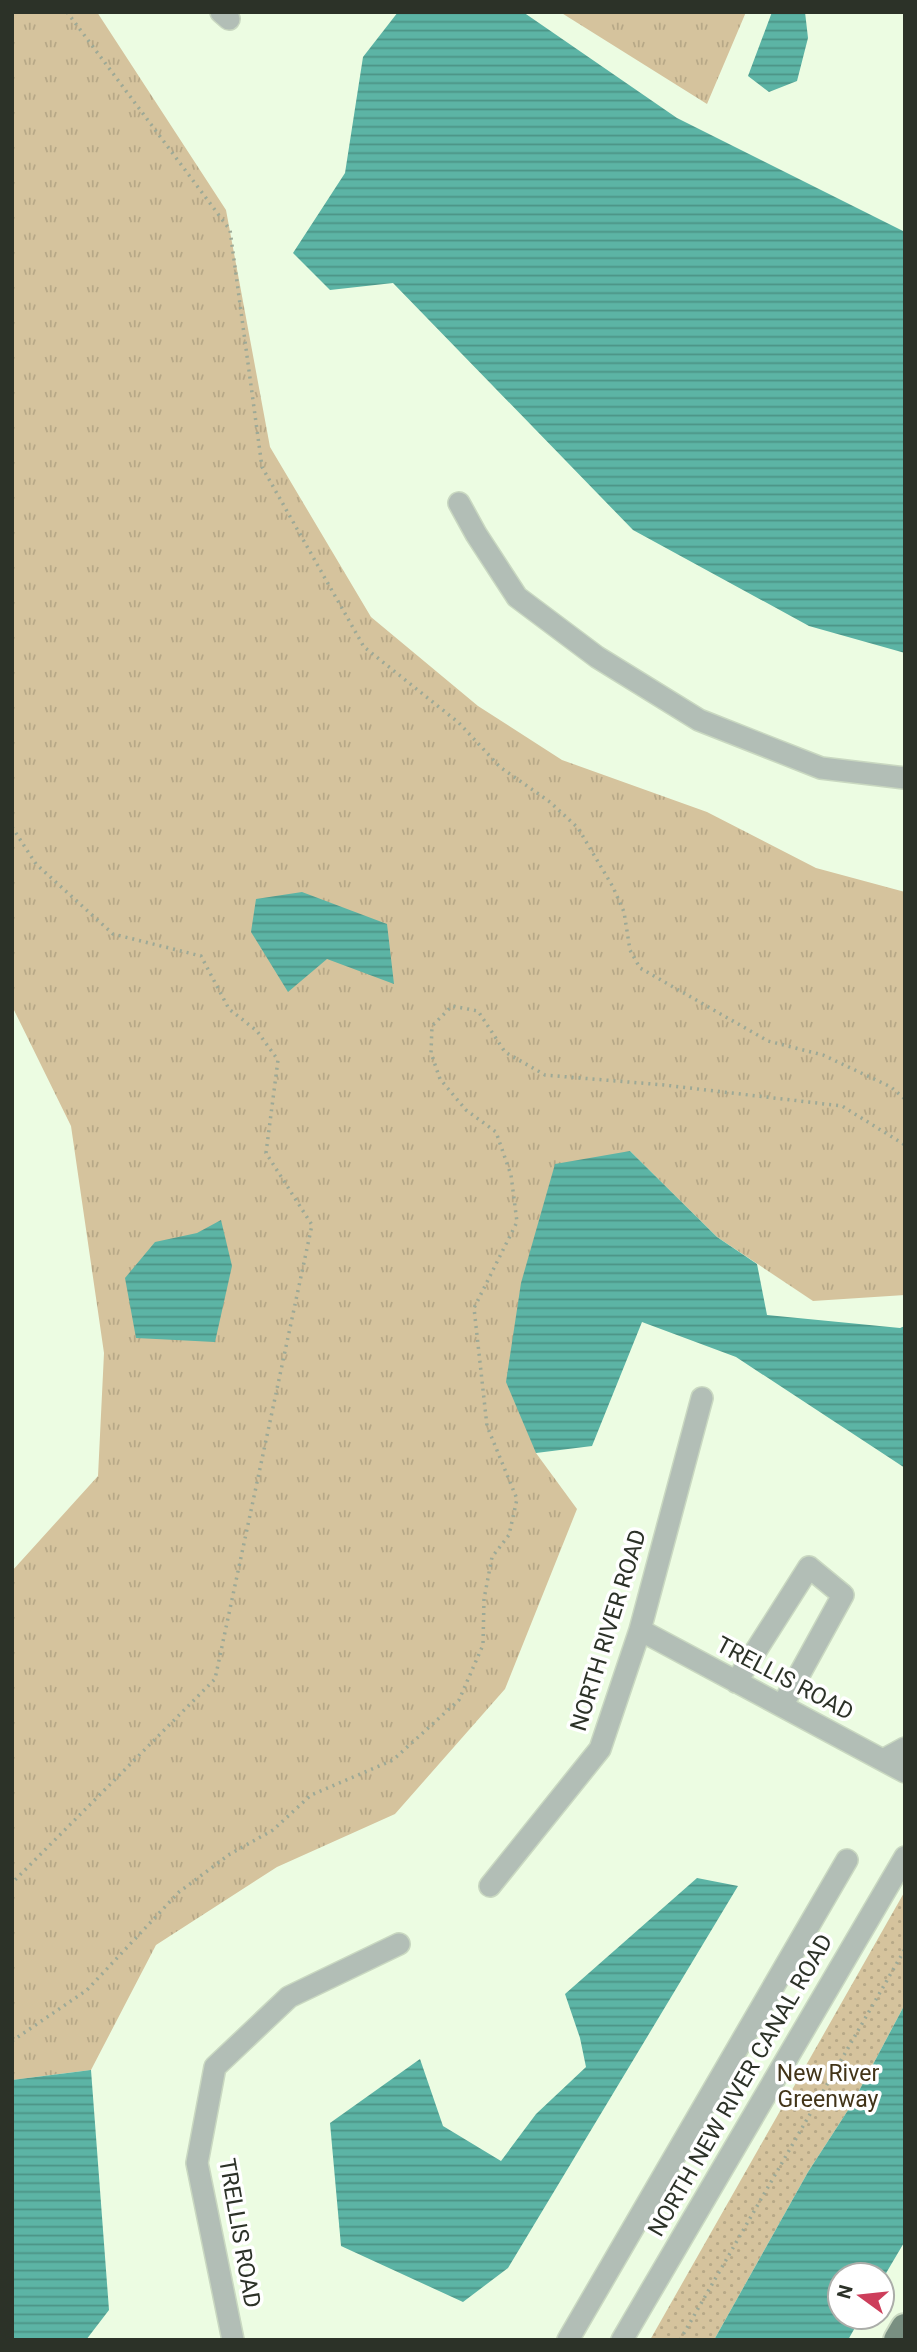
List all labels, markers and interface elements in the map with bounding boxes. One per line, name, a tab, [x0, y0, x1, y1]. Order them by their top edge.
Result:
street label: NORTH RIVER ROAD	[565, 1526, 652, 1734]
street label: TRELLIS ROAD	[712, 1631, 858, 1726]
street label: NORTH NEW RIVER CANAL ROAD	[643, 1929, 838, 2241]
park label: New River Greenway	[777, 2060, 879, 2113]
street label: TRELLIS ROAD	[213, 2156, 266, 2310]
north arrow	[826, 2261, 896, 2331]
text: N	[832, 2282, 858, 2301]

